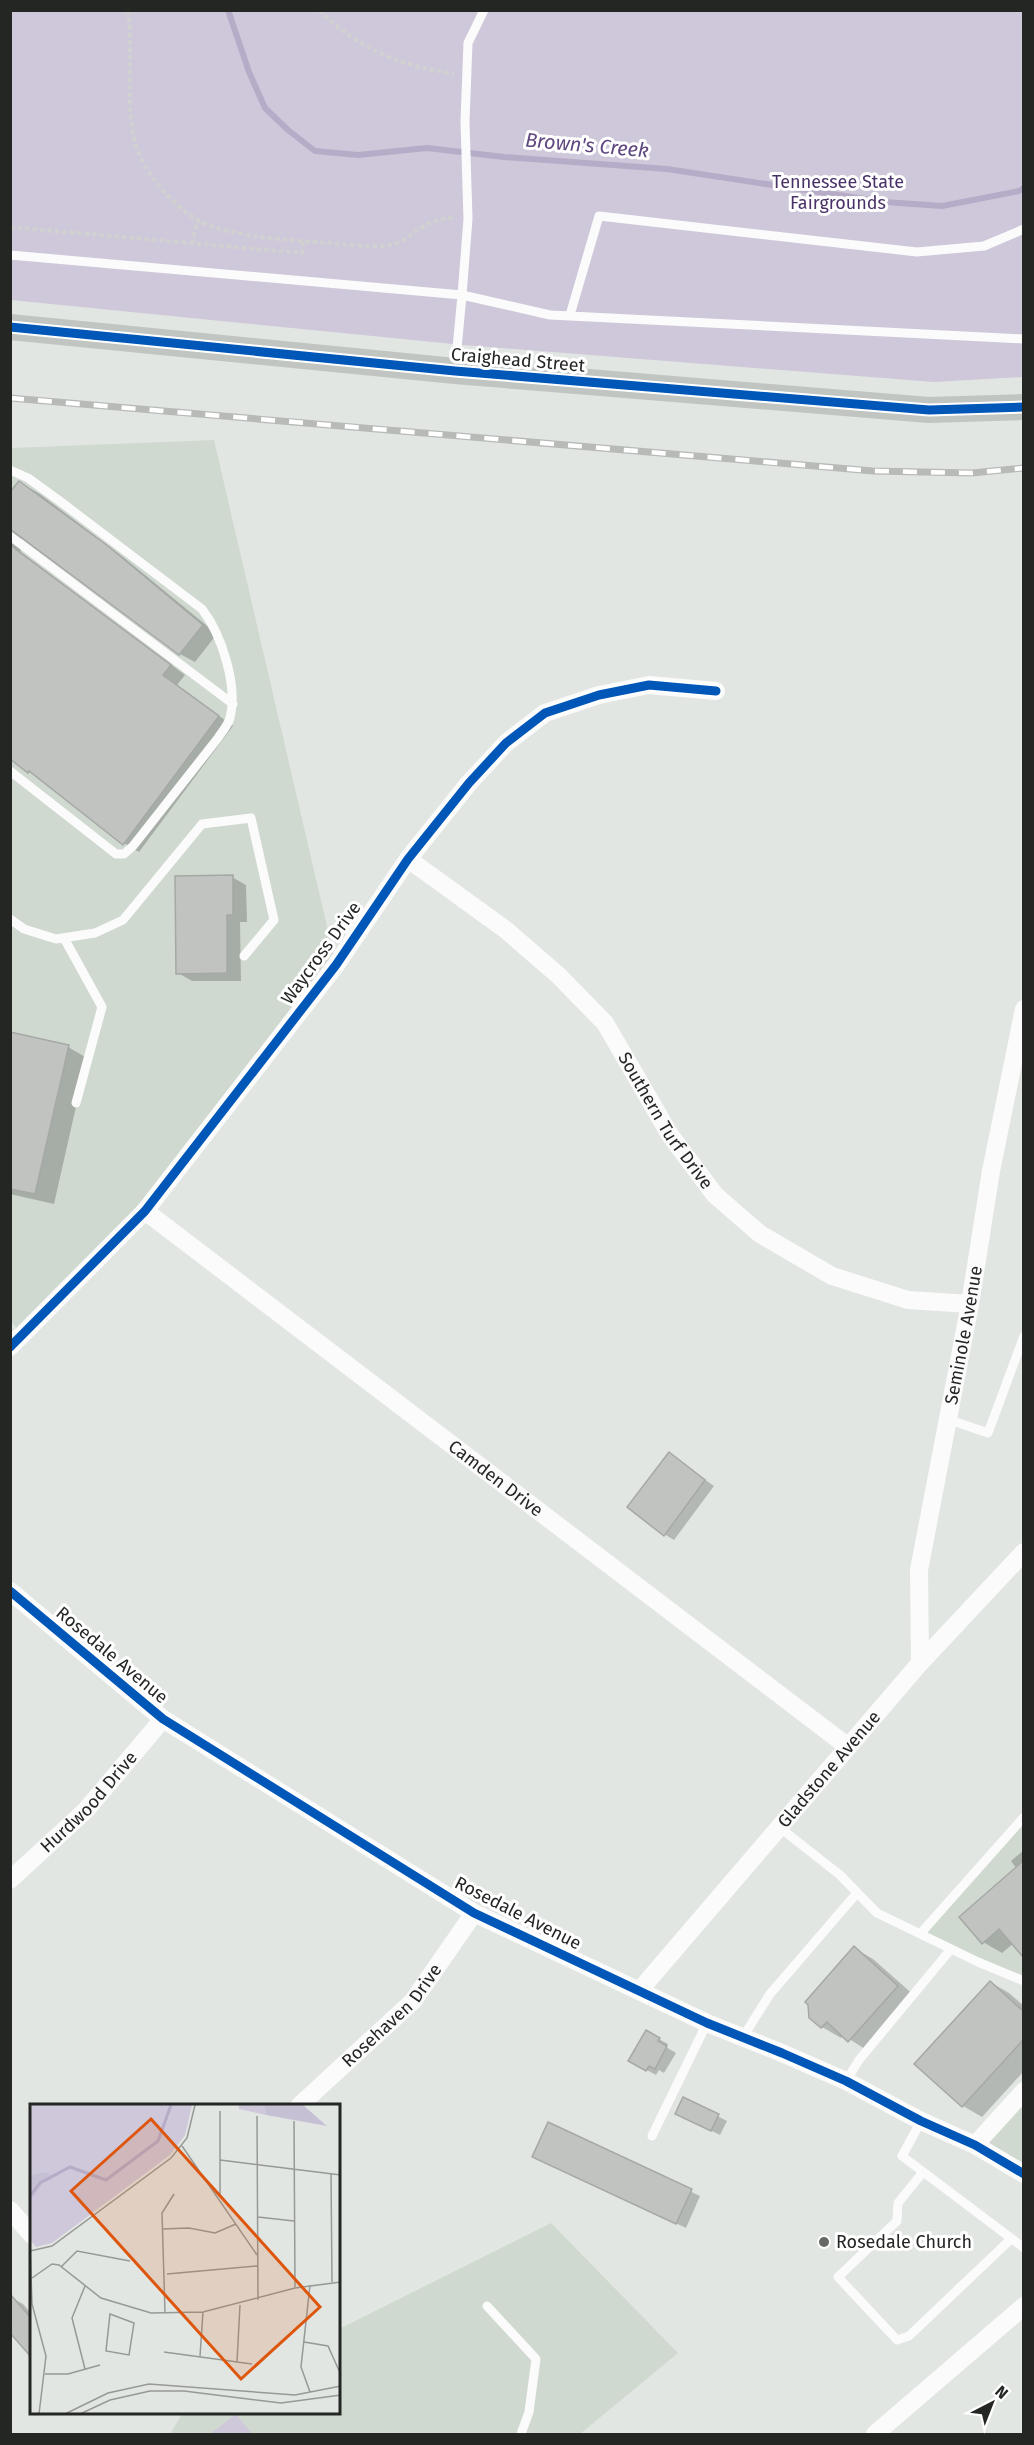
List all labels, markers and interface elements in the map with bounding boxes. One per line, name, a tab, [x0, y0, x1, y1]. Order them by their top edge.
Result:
water label: Brown's Creek	[524, 128, 650, 162]
park label: Tennessee State Fairgrounds	[772, 171, 904, 214]
street label: Craighead Street	[450, 343, 587, 377]
street label: Waycross Drive	[276, 897, 366, 1009]
street label: Southern Turf Drive	[613, 1048, 718, 1194]
street label: Seminole Avenue	[940, 1264, 987, 1406]
street label: Camden Drive	[444, 1435, 547, 1521]
street label: Rosedale Avenue	[52, 1602, 172, 1708]
street label: Gladstone Avenue	[773, 1706, 885, 1832]
street label: Hurdwood Drive	[36, 1747, 142, 1857]
street label: Rosedale Avenue	[451, 1872, 585, 1954]
street label: Rosehaven Drive	[337, 1960, 446, 2072]
inset map	[30, 2104, 340, 2415]
place label: Rosedale Church	[836, 2231, 972, 2253]
marker: Rosedale Church	[817, 2235, 831, 2249]
north arrow	[962, 2373, 1022, 2433]
text: N	[991, 2382, 1012, 2403]

